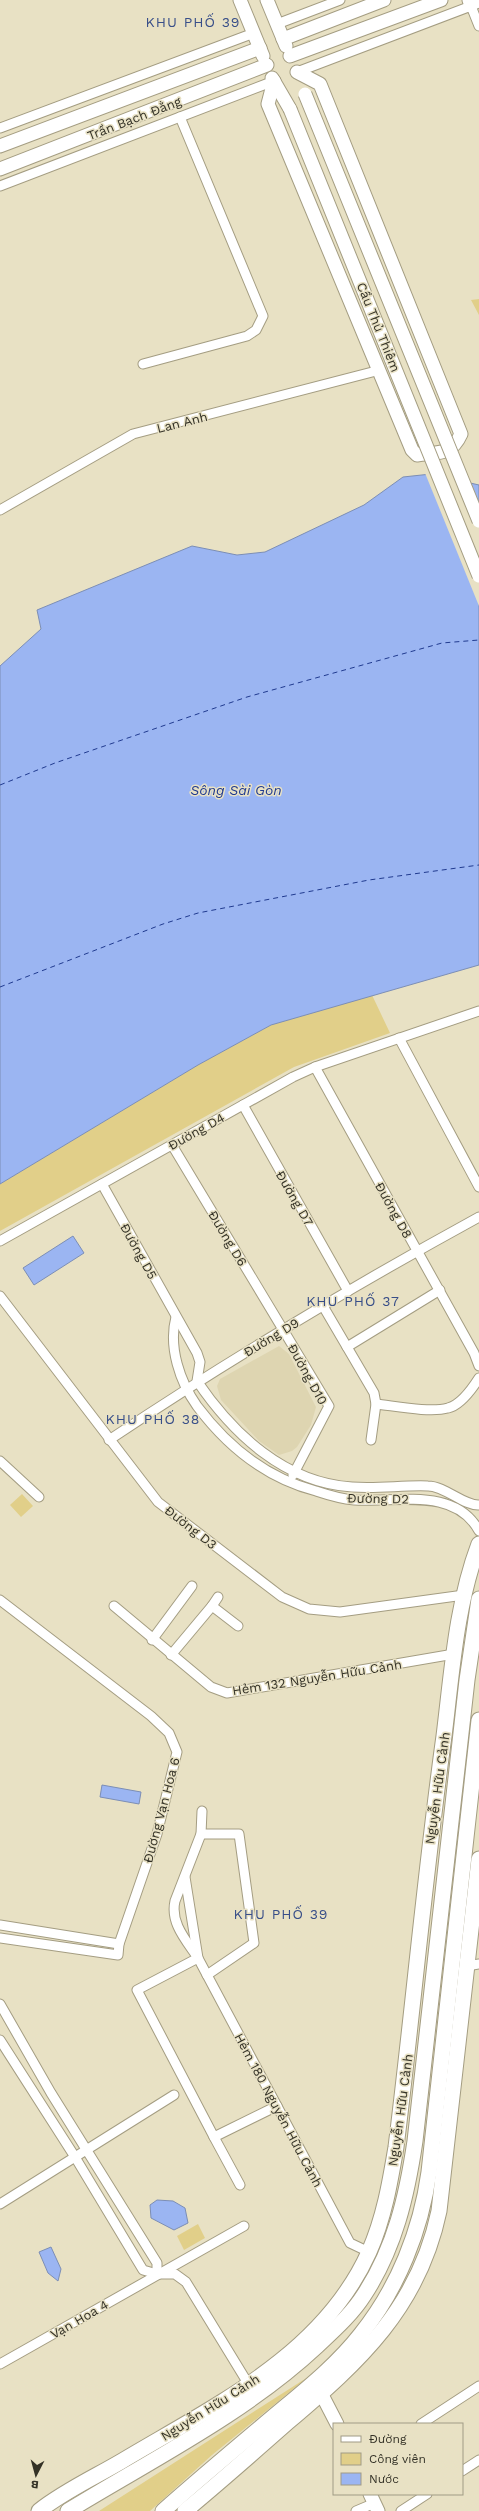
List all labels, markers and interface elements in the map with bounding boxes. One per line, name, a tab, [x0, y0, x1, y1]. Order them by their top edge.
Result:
district label: KHU PHỐ 39	[145, 13, 241, 30]
street label: Trần Bạch Đằng	[85, 94, 183, 143]
street label: Cầu Thủ Thiêm	[354, 280, 403, 374]
street label: Lan Anh	[155, 409, 209, 436]
water label: Sông Sài Gòn	[190, 782, 282, 798]
street label: Đường D4	[165, 1110, 227, 1153]
street label: Đường D7	[273, 1168, 316, 1229]
street label: Đường D8	[372, 1179, 415, 1241]
street label: Đường D6	[205, 1208, 250, 1269]
street label: Đường D5	[117, 1221, 160, 1282]
district label: KHU PHỐ 37	[306, 1292, 400, 1309]
street label: Đường D9	[241, 1315, 302, 1360]
street label: Đường D10	[285, 1341, 330, 1407]
district label: KHU PHỐ 38	[106, 1410, 201, 1427]
street label: Đường D2	[347, 1490, 409, 1507]
street label: Đường D3	[162, 1502, 220, 1552]
street label: Hẻm 132 Nguyễn Hữu Cảnh	[231, 1656, 403, 1698]
street label: Nguyễn Hữu Cảnh	[421, 1731, 453, 1845]
street label: Đường Vạn Hoa 6	[140, 1756, 183, 1864]
district label: KHU PHỐ 39	[233, 1905, 329, 1922]
street label: Hẻm 180 Nguyễn Hữu Cảnh	[231, 2030, 327, 2190]
street label: Nguyễn Hữu Cảnh	[384, 2053, 416, 2167]
street label: Vạn Hoa 4	[48, 2297, 111, 2342]
street label: Nguyễn Hữu Cảnh	[158, 2370, 262, 2444]
legend	[333, 2423, 463, 2495]
text: Đường	[369, 2432, 407, 2446]
text: Công viên	[369, 2452, 426, 2466]
north arrow	[16, 2455, 56, 2495]
text: Nước	[369, 2472, 399, 2486]
text: B	[30, 2478, 39, 2491]

